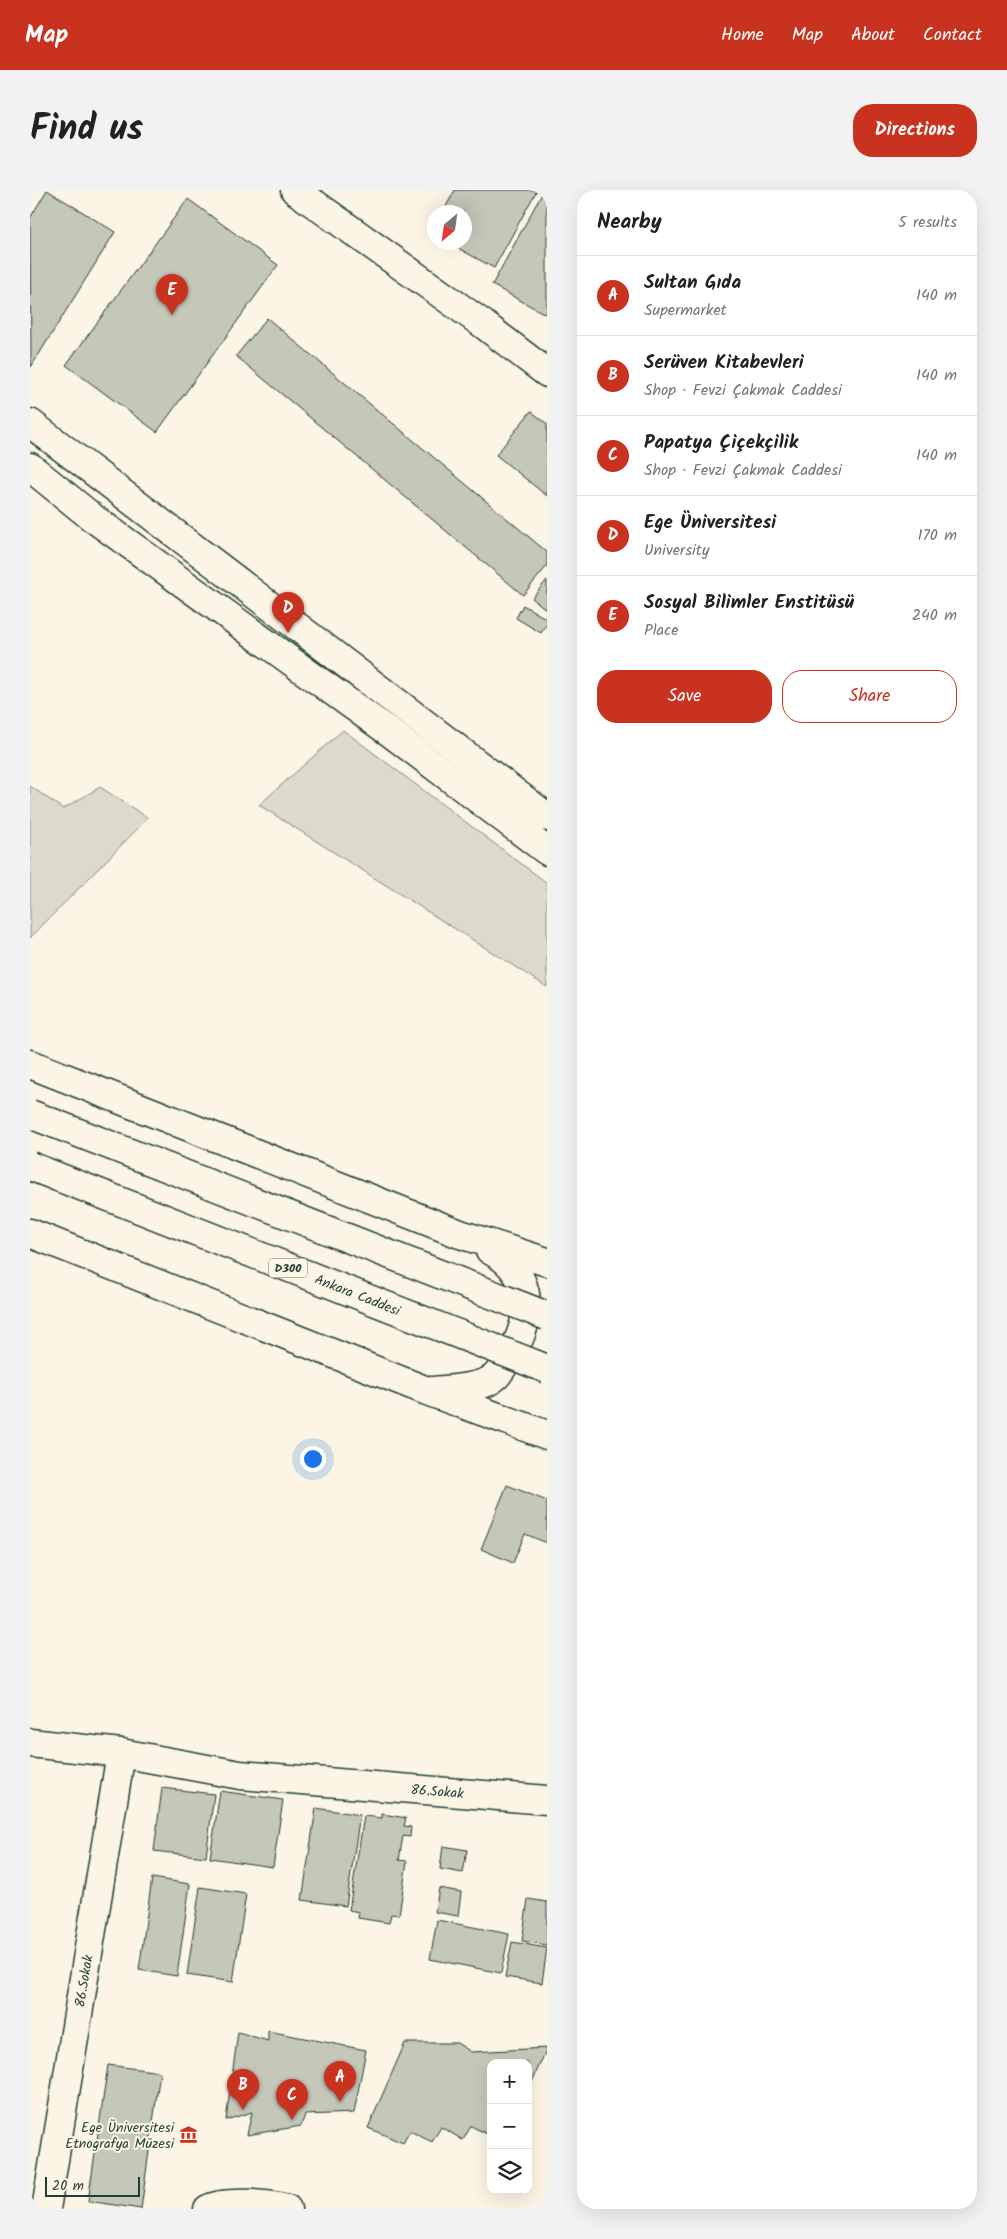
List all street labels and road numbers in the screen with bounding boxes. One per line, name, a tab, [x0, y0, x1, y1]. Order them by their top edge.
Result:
road number: D300	[269, 1258, 307, 1278]
street label: Ankara Caddesi	[311, 1269, 404, 1323]
street label: 86.Sokak	[410, 1779, 465, 1805]
street label: 86.Sokak	[69, 1953, 100, 2009]

